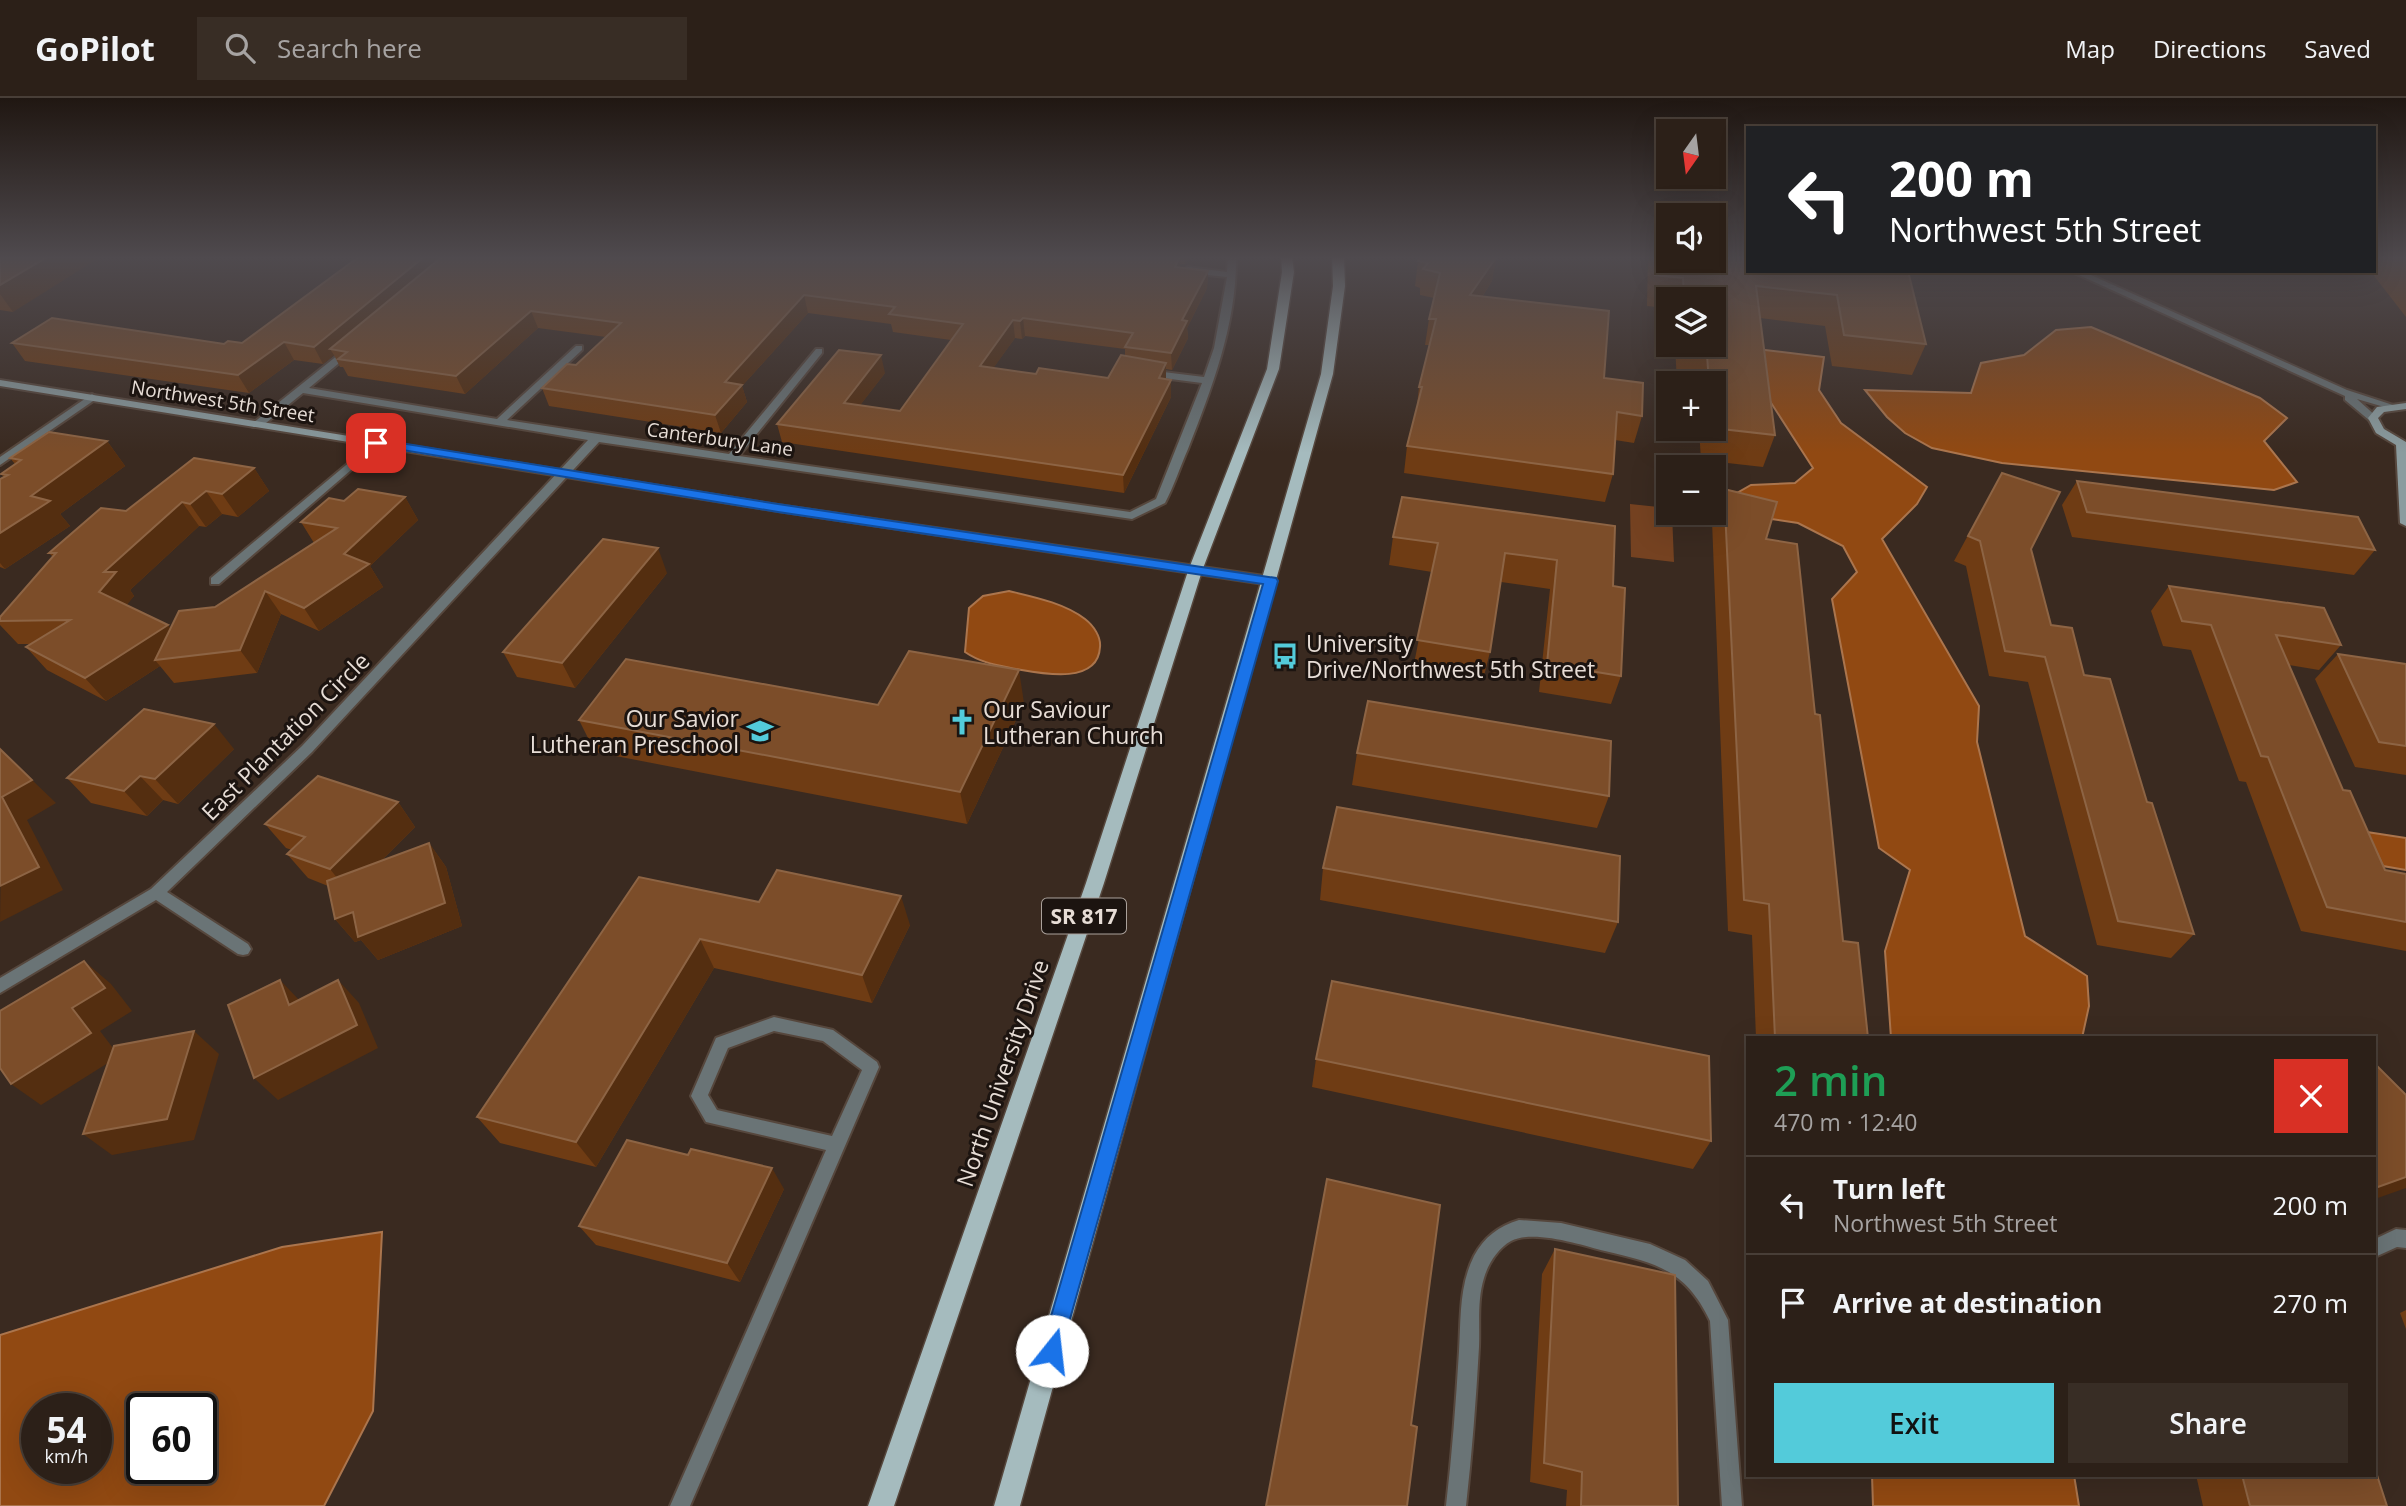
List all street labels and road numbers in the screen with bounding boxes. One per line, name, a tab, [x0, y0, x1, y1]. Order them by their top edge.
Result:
street label: Northwest 5th Street	[129, 374, 317, 428]
street label: Canterbury Lane	[645, 416, 795, 462]
street label: East Plantation Circle	[194, 645, 376, 827]
road number: SR 817	[1042, 898, 1126, 934]
street label: North University Drive	[948, 955, 1056, 1191]

